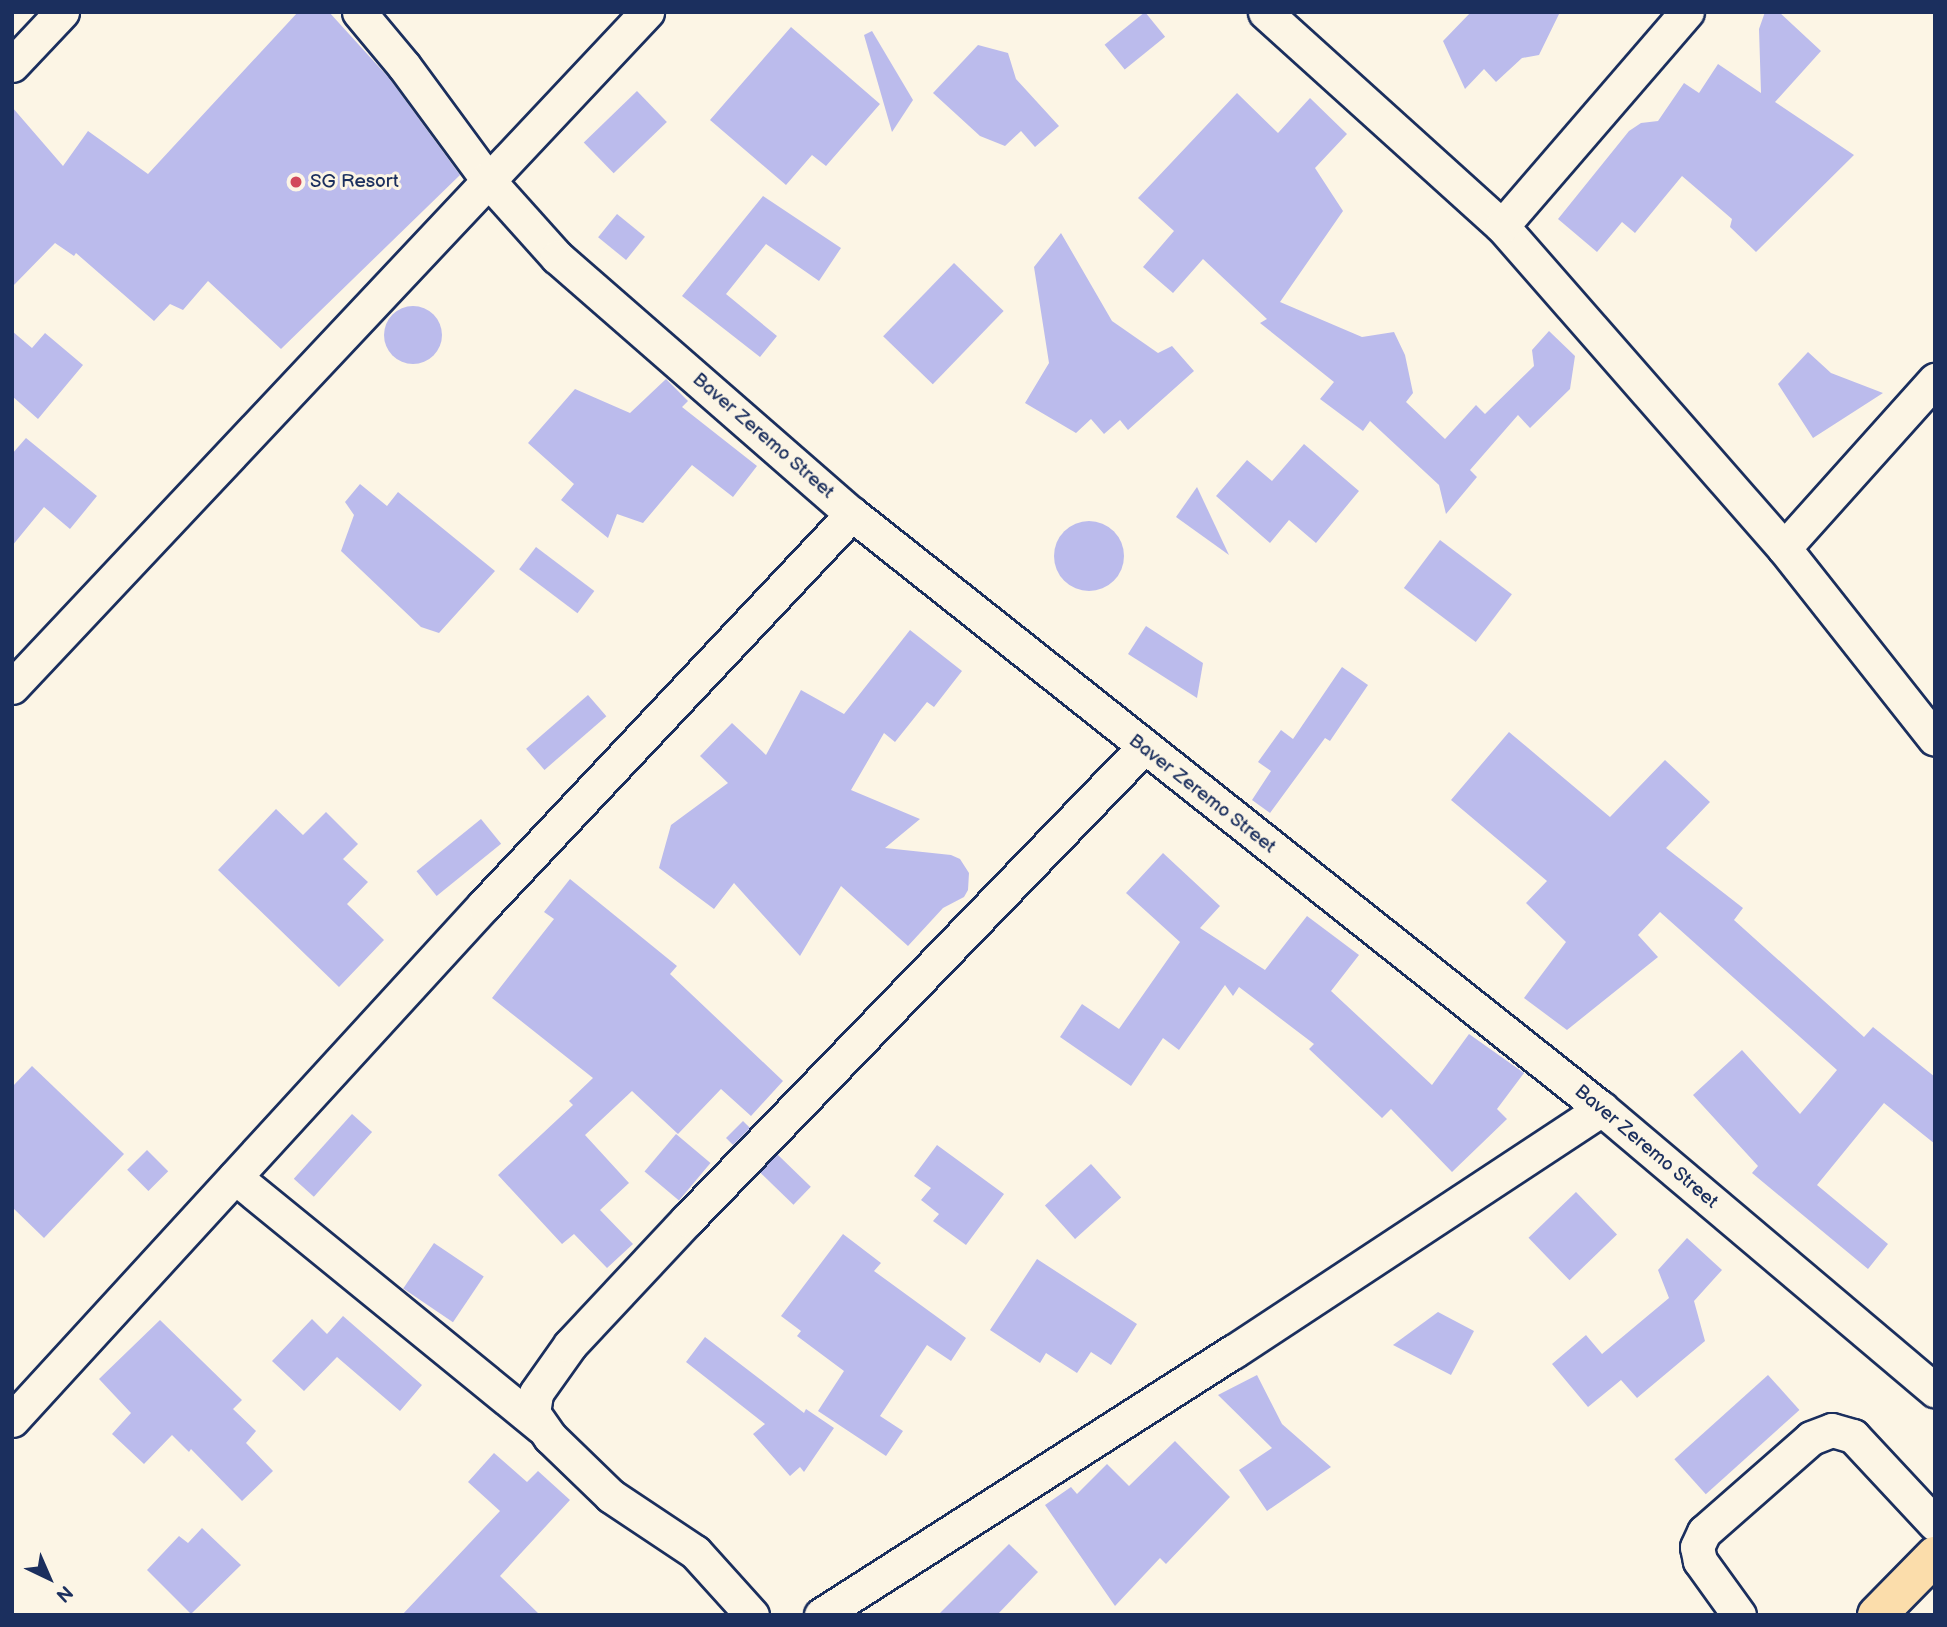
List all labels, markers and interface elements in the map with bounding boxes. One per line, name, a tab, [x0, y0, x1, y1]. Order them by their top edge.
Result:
place label: SG Resort	[310, 171, 399, 193]
marker: SG Resort	[288, 174, 304, 190]
street label: Baver Zeremo Street	[687, 368, 839, 504]
street label: Baver Zeremo Street	[1124, 729, 1280, 859]
street label: Baver Zeremo Street	[1570, 1080, 1722, 1214]
north arrow	[14, 1543, 84, 1613]
text: N	[51, 1580, 77, 1607]

